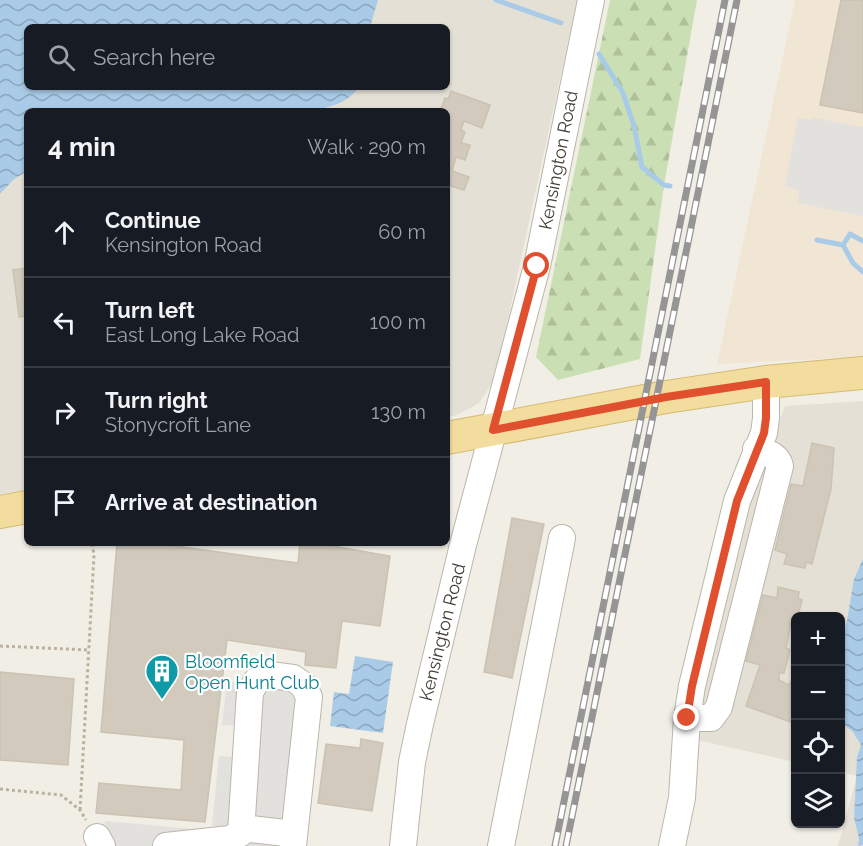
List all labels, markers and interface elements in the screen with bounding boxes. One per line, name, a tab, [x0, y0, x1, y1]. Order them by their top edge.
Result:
search box	[24, 24, 450, 90]
icon: search	[45, 41, 78, 74]
text: Search here	[93, 44, 215, 70]
street label: Kensington Road	[534, 89, 582, 231]
text: 4 min	[48, 132, 116, 162]
text: Walk · 290 m	[307, 135, 426, 159]
text: Continue	[105, 207, 201, 233]
icon: ahead	[48, 216, 81, 249]
text: 60 m	[378, 220, 426, 244]
text: Kensington Road	[105, 233, 262, 257]
route start	[523, 252, 549, 278]
text: Turn left	[105, 297, 195, 323]
icon: left	[48, 306, 81, 339]
text: 100 m	[369, 310, 426, 334]
text: East Long Lake Road	[105, 323, 299, 347]
text: Turn right	[105, 387, 208, 413]
icon: right	[48, 396, 81, 429]
text: 130 m	[371, 400, 426, 424]
text: Stonycroft Lane	[105, 413, 251, 437]
icon: arrive	[48, 486, 81, 519]
text: Arrive at destination	[105, 489, 318, 515]
street label: Kensington Road	[415, 561, 469, 703]
map controls	[791, 612, 845, 828]
button: +	[791, 612, 845, 666]
place label: Bloomfield Open Hunt Club	[185, 651, 319, 693]
building icon: Bloomfield Open Hunt Club	[144, 653, 180, 700]
button: −	[791, 666, 845, 720]
route end	[673, 704, 699, 730]
button: locate	[791, 720, 845, 774]
button: layers	[791, 774, 845, 828]

